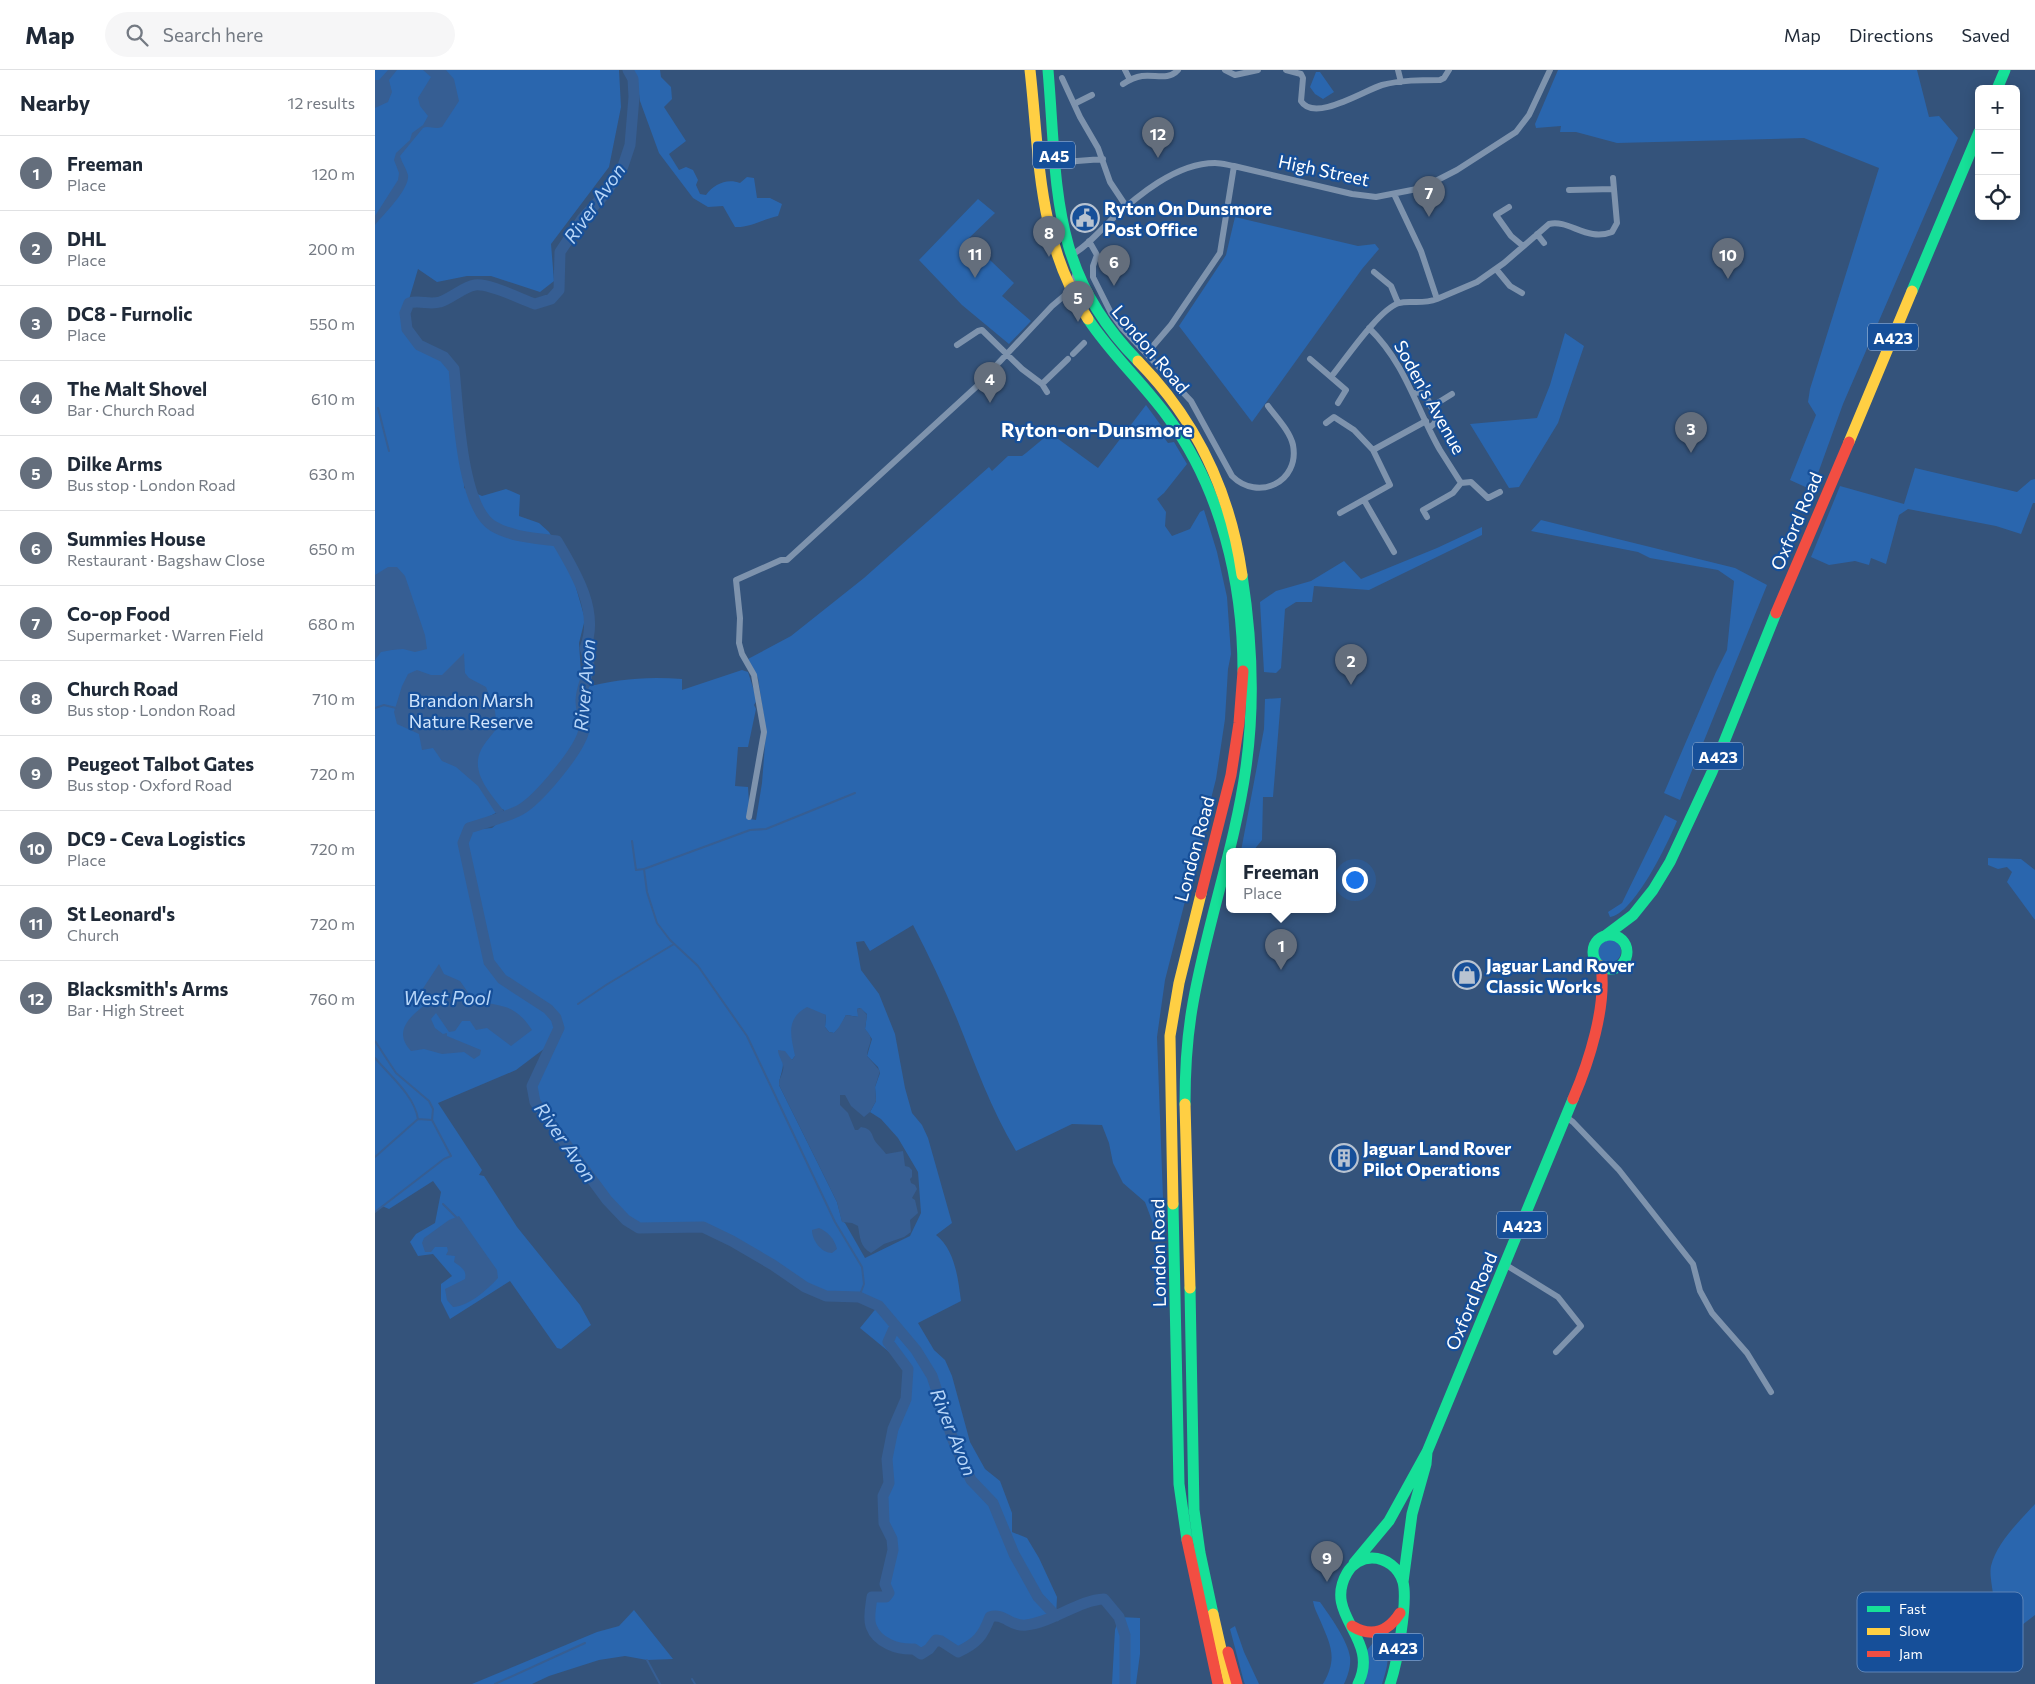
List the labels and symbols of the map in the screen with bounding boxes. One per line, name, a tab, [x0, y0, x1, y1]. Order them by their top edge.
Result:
pin: 12	[1142, 117, 1174, 158]
road number: A45	[1033, 142, 1075, 168]
street label: High Street	[1276, 150, 1372, 190]
water label: River Avon	[558, 159, 630, 247]
pin: 7	[1413, 176, 1445, 217]
place label: Ryton On Dunsmore Post Office	[1104, 197, 1272, 240]
public building icon: Ryton On Dunsmore Post Office	[1070, 203, 1100, 233]
pin: 8	[1033, 216, 1065, 257]
pin: 11	[959, 237, 991, 278]
pin: 10	[1712, 238, 1744, 279]
pin: 6	[1098, 245, 1130, 286]
pin: 5	[1062, 281, 1094, 322]
street label: London Road	[1108, 300, 1194, 398]
road number: A423	[1868, 323, 1918, 350]
street label: Soden's Avenue	[1390, 336, 1470, 458]
pin: 4	[974, 362, 1006, 403]
pin: 3	[1675, 412, 1707, 453]
district label: Ryton-on-Dunsmore	[1001, 417, 1193, 441]
street label: Oxford Road	[1765, 469, 1827, 573]
water label: River Avon	[569, 638, 599, 732]
pin: 2	[1335, 644, 1367, 685]
park label: Brandon Marsh Nature Reserve	[408, 689, 534, 732]
road number: A423	[1693, 742, 1743, 769]
street label: London Road	[1169, 794, 1219, 904]
your location	[1342, 867, 1368, 893]
pin: 1	[1265, 929, 1297, 970]
place label: Jaguar Land Rover Classic Works	[1486, 954, 1635, 997]
shop icon: Jaguar Land Rover Classic Works	[1452, 960, 1482, 990]
water label: West Pool	[403, 986, 492, 1009]
water label: River Avon	[530, 1098, 602, 1186]
place label: Jaguar Land Rover Pilot Operations	[1363, 1137, 1512, 1180]
building icon: Jaguar Land Rover Pilot Operations	[1329, 1143, 1359, 1173]
street label: London Road	[1146, 1199, 1170, 1307]
road number: A423	[1497, 1212, 1547, 1238]
street label: Oxford Road	[1440, 1249, 1502, 1353]
water label: River Avon	[926, 1385, 982, 1479]
pin: 9	[1311, 1541, 1343, 1582]
legend	[1857, 1592, 2023, 1672]
text: Fast	[1899, 1600, 1926, 1617]
text: Slow	[1899, 1622, 1930, 1639]
road number: A423	[1373, 1634, 1423, 1660]
text: Jam	[1899, 1645, 1923, 1662]

